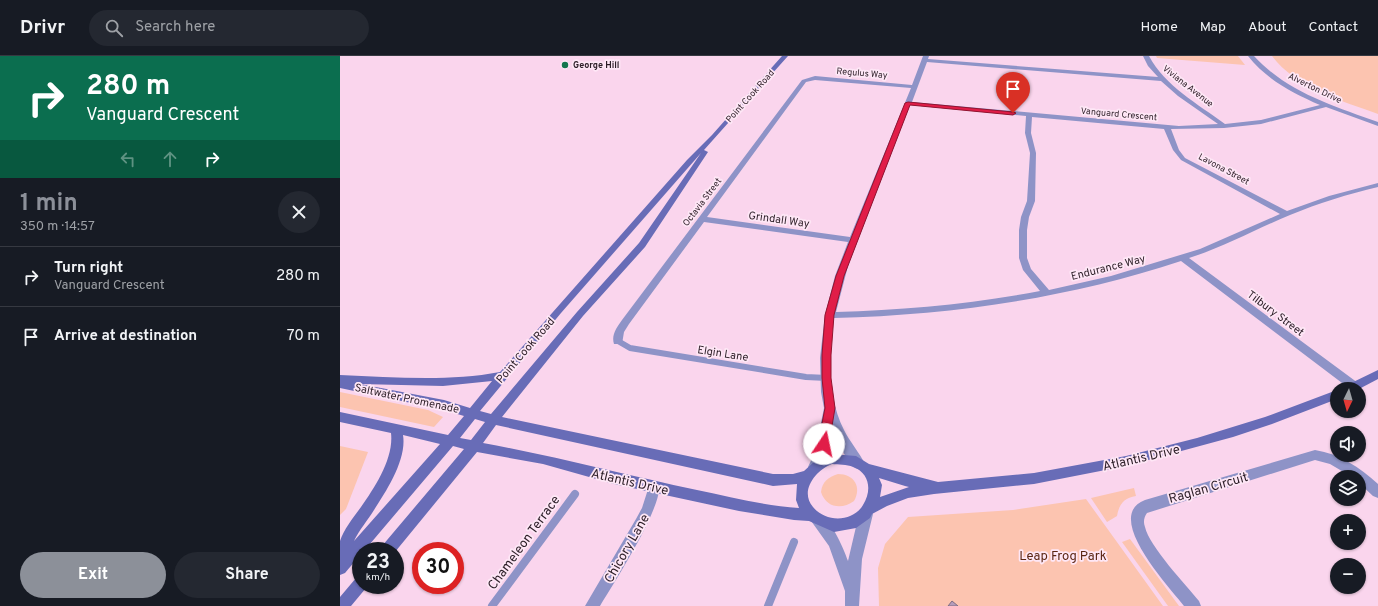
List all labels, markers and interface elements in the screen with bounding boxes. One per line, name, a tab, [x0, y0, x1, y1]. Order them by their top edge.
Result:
search box	[89, 10, 369, 46]
text: Drivr	[20, 16, 65, 40]
icon: search	[103, 17, 125, 39]
text: Search here	[135, 18, 215, 37]
text: Home	[1141, 19, 1178, 36]
text: Map	[1200, 19, 1226, 36]
text: About	[1248, 19, 1287, 36]
text: Contact	[1309, 19, 1358, 36]
marker: George Hill	[560, 60, 570, 70]
place label: George Hill	[573, 60, 620, 71]
street label: Viviana Avenue	[1160, 63, 1215, 110]
street label: Regulus Way	[836, 66, 888, 81]
street label: Point Cook Road	[724, 68, 777, 125]
text: 280 m	[86, 69, 170, 105]
street label: Alverton Drive	[1286, 71, 1344, 106]
icon: right	[20, 72, 72, 124]
pin	[996, 72, 1030, 113]
icon: arrive	[1002, 78, 1024, 100]
text: Vanguard Crescent	[86, 104, 239, 127]
street label: Vanguard Crescent	[1080, 106, 1158, 123]
icon: left	[117, 148, 139, 170]
icon: ahead	[159, 148, 181, 170]
icon: right	[201, 148, 223, 170]
street label: Lavona Street	[1196, 151, 1251, 187]
street label: Octavia Street	[681, 176, 724, 229]
text: 1 min	[20, 189, 78, 219]
button: close	[278, 191, 320, 233]
street label: Grindall Way	[747, 209, 811, 231]
text: 350 m · 14:57	[20, 219, 95, 235]
street label: Endurance Way	[1070, 252, 1147, 284]
text: Turn right	[54, 259, 123, 278]
icon: right	[20, 266, 42, 288]
text: 280 m	[276, 267, 320, 286]
text: Vanguard Crescent	[54, 278, 165, 294]
street label: Tilbury Street	[1244, 288, 1307, 340]
street label: Point Cook Road	[494, 315, 558, 386]
icon: arrive	[20, 326, 42, 348]
text: Arrive at destination	[54, 327, 197, 346]
text: 70 m	[287, 327, 320, 346]
street label: Elgin Lane	[696, 343, 749, 365]
street label: Saltwater Promenade	[353, 381, 460, 417]
north arrow	[1330, 382, 1366, 418]
map controls	[1330, 382, 1366, 594]
position arrow	[803, 423, 845, 465]
button: sound	[1330, 426, 1366, 462]
street label: Atlantis Drive	[1101, 442, 1182, 476]
street label: Atlantis Drive	[589, 466, 670, 500]
street label: Raglan Circuit	[1167, 470, 1250, 508]
button: layers	[1330, 470, 1366, 506]
street label: Chameleon Terrace	[485, 493, 564, 593]
street label: Chicory Lane	[602, 512, 654, 586]
button: +	[1330, 514, 1366, 550]
speed limit sign: 30	[412, 542, 464, 594]
park label: Leap Frog Park	[1019, 549, 1107, 565]
text: 23	[366, 550, 390, 576]
button: Exit	[20, 552, 166, 598]
button: Share	[174, 552, 320, 598]
button: −	[1330, 558, 1366, 594]
text: km/h	[366, 571, 390, 584]

